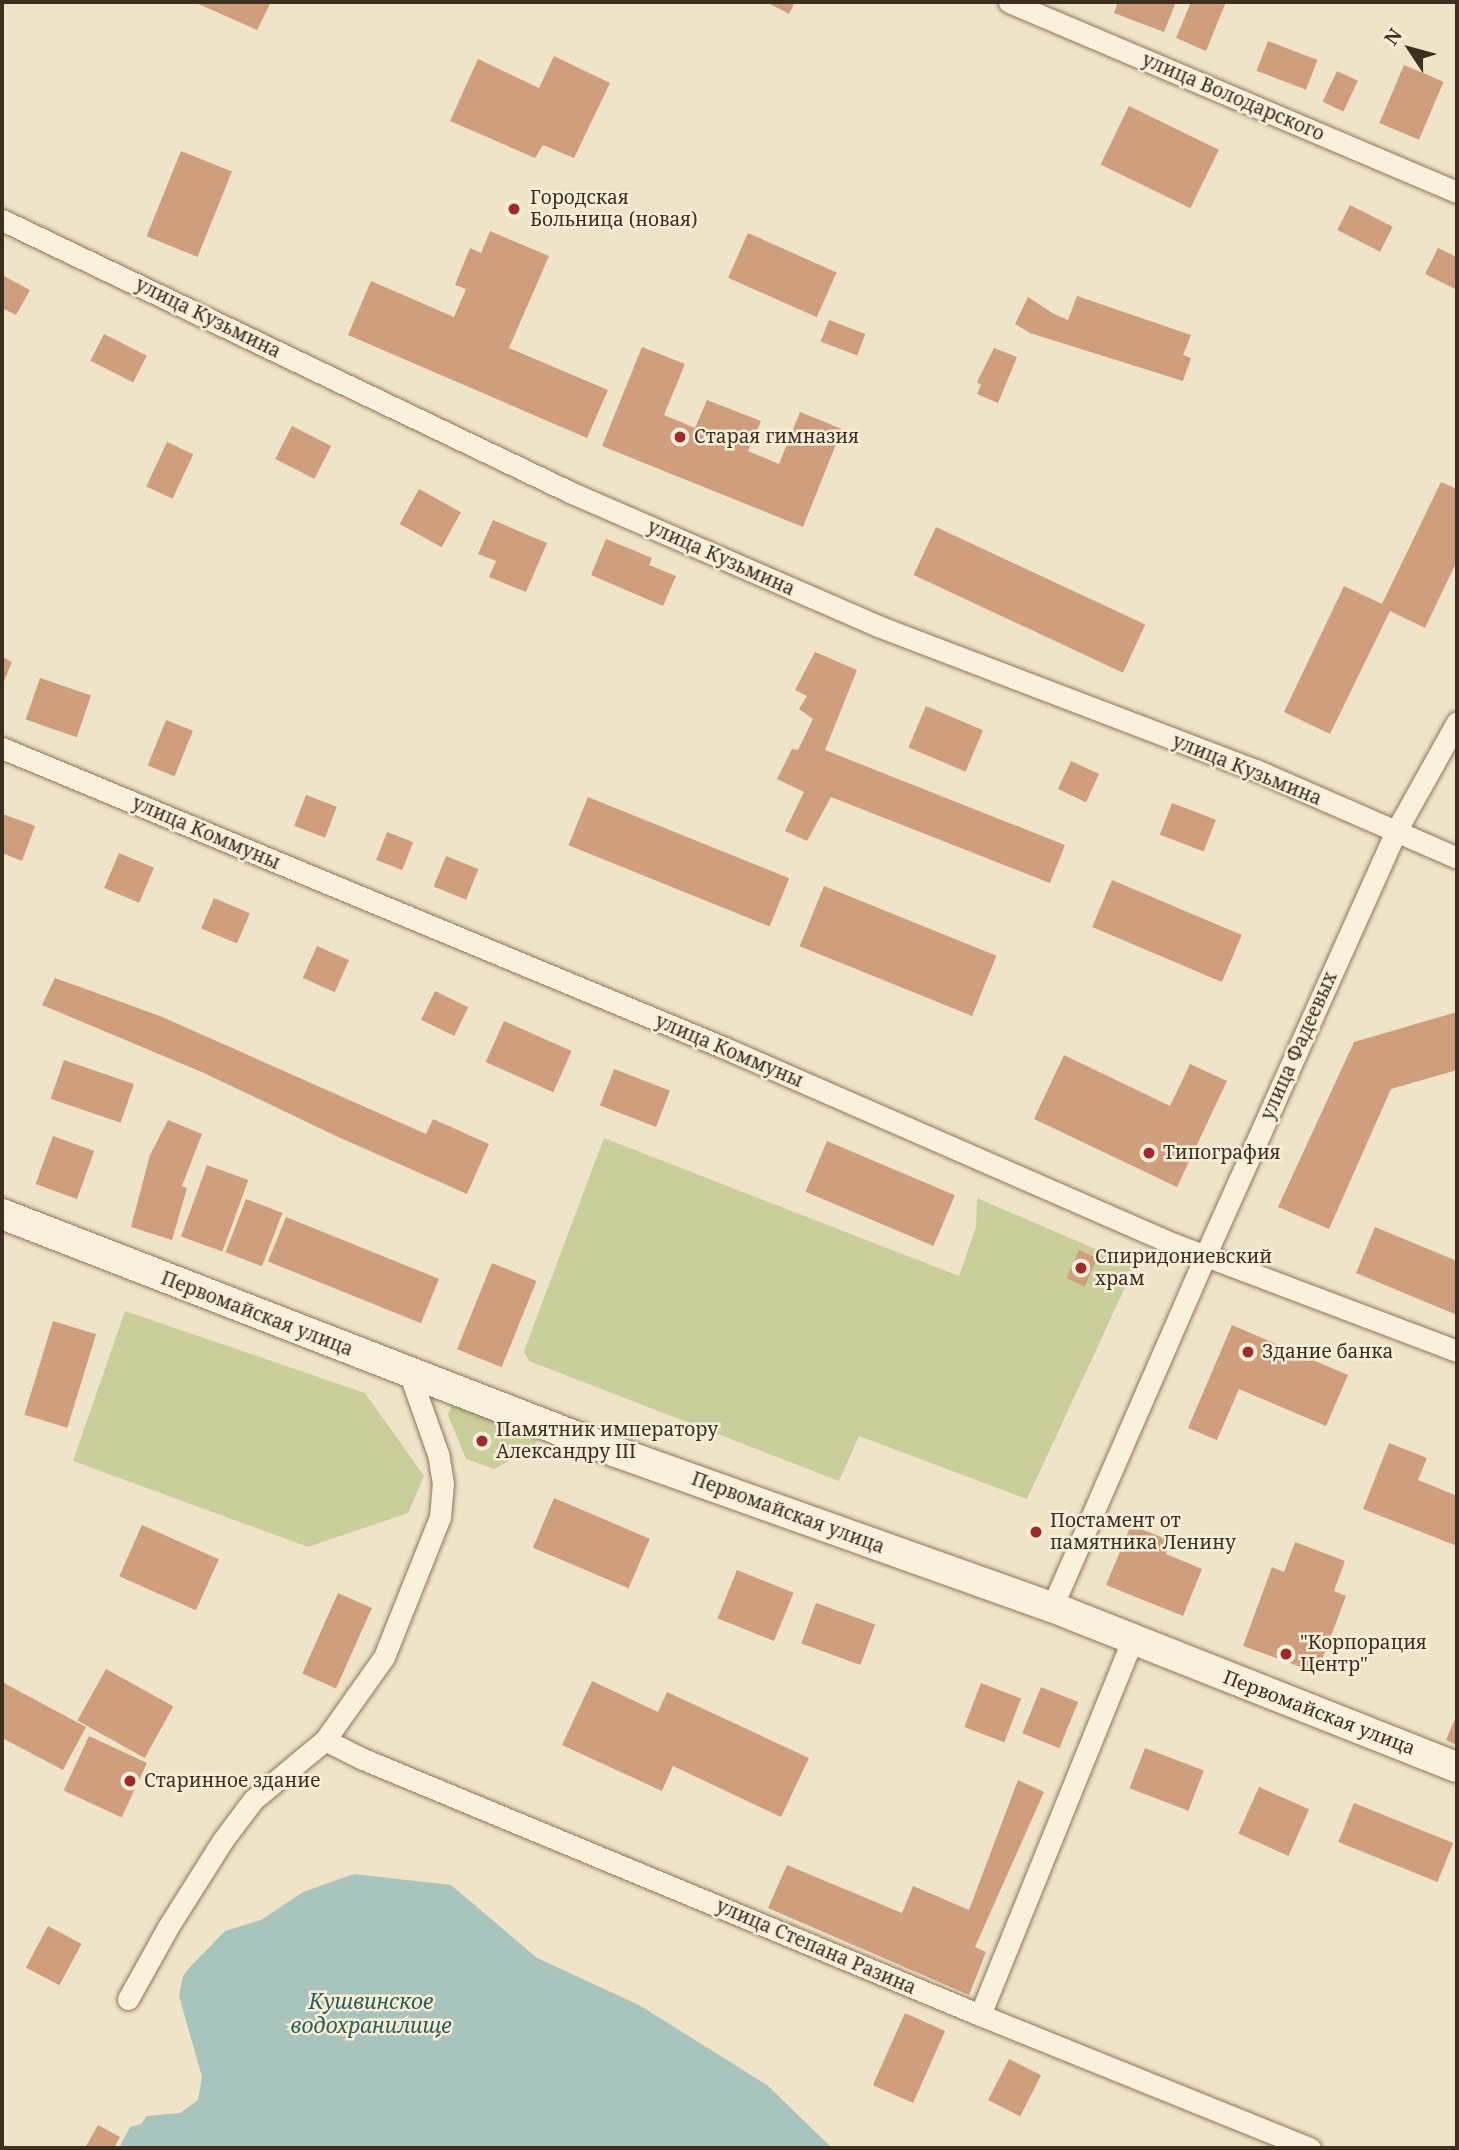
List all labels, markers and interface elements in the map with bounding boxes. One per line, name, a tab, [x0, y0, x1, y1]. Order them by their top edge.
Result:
north arrow	[1375, 14, 1445, 84]
text: N	[1378, 23, 1408, 50]
street label: улица Володарского	[1138, 48, 1328, 146]
place label: Городская Больница (новая)	[530, 187, 698, 231]
marker: Городская Больница (новая)	[504, 199, 524, 219]
street label: улица Кузьмина	[132, 273, 284, 363]
place label: Старая гимназия	[694, 426, 859, 448]
marker: Старая гимназия	[672, 429, 688, 445]
street label: улица Кузьмина	[644, 515, 798, 601]
street label: улица Кузьмина	[1169, 730, 1325, 810]
street label: улица Коммуны	[129, 792, 283, 874]
street label: улица Фадеевых	[1256, 968, 1342, 1124]
street label: улица Коммуны	[652, 1010, 806, 1092]
place label: Типография	[1163, 1142, 1281, 1164]
marker: Типография	[1141, 1145, 1157, 1161]
place label: Спиридониевский храм	[1095, 1246, 1272, 1290]
marker: Спиридониевский храм	[1073, 1260, 1089, 1276]
street label: Первомайская улица	[158, 1267, 356, 1361]
place label: Здание банка	[1262, 1341, 1393, 1363]
marker: Здание банка	[1240, 1344, 1256, 1360]
place label: Памятник императору Александру III	[496, 1419, 718, 1463]
marker: Памятник императору Александру III	[474, 1433, 490, 1449]
street label: Первомайская улица	[688, 1467, 888, 1559]
place label: Постамент от памятника Ленину	[1050, 1510, 1236, 1554]
marker: Постамент от памятника Ленину	[1028, 1524, 1044, 1540]
place label: "Корпорация Центр"	[1300, 1632, 1427, 1676]
marker: "Корпорация Центр"	[1278, 1646, 1294, 1662]
street label: Первомайская улица	[1220, 1666, 1418, 1760]
place label: Старинное здание	[144, 1770, 320, 1792]
marker: Старинное здание	[122, 1773, 138, 1789]
street label: улица Степана Разина	[713, 1894, 919, 2000]
water label: Кушвинское водохранилище	[290, 1988, 452, 2038]

